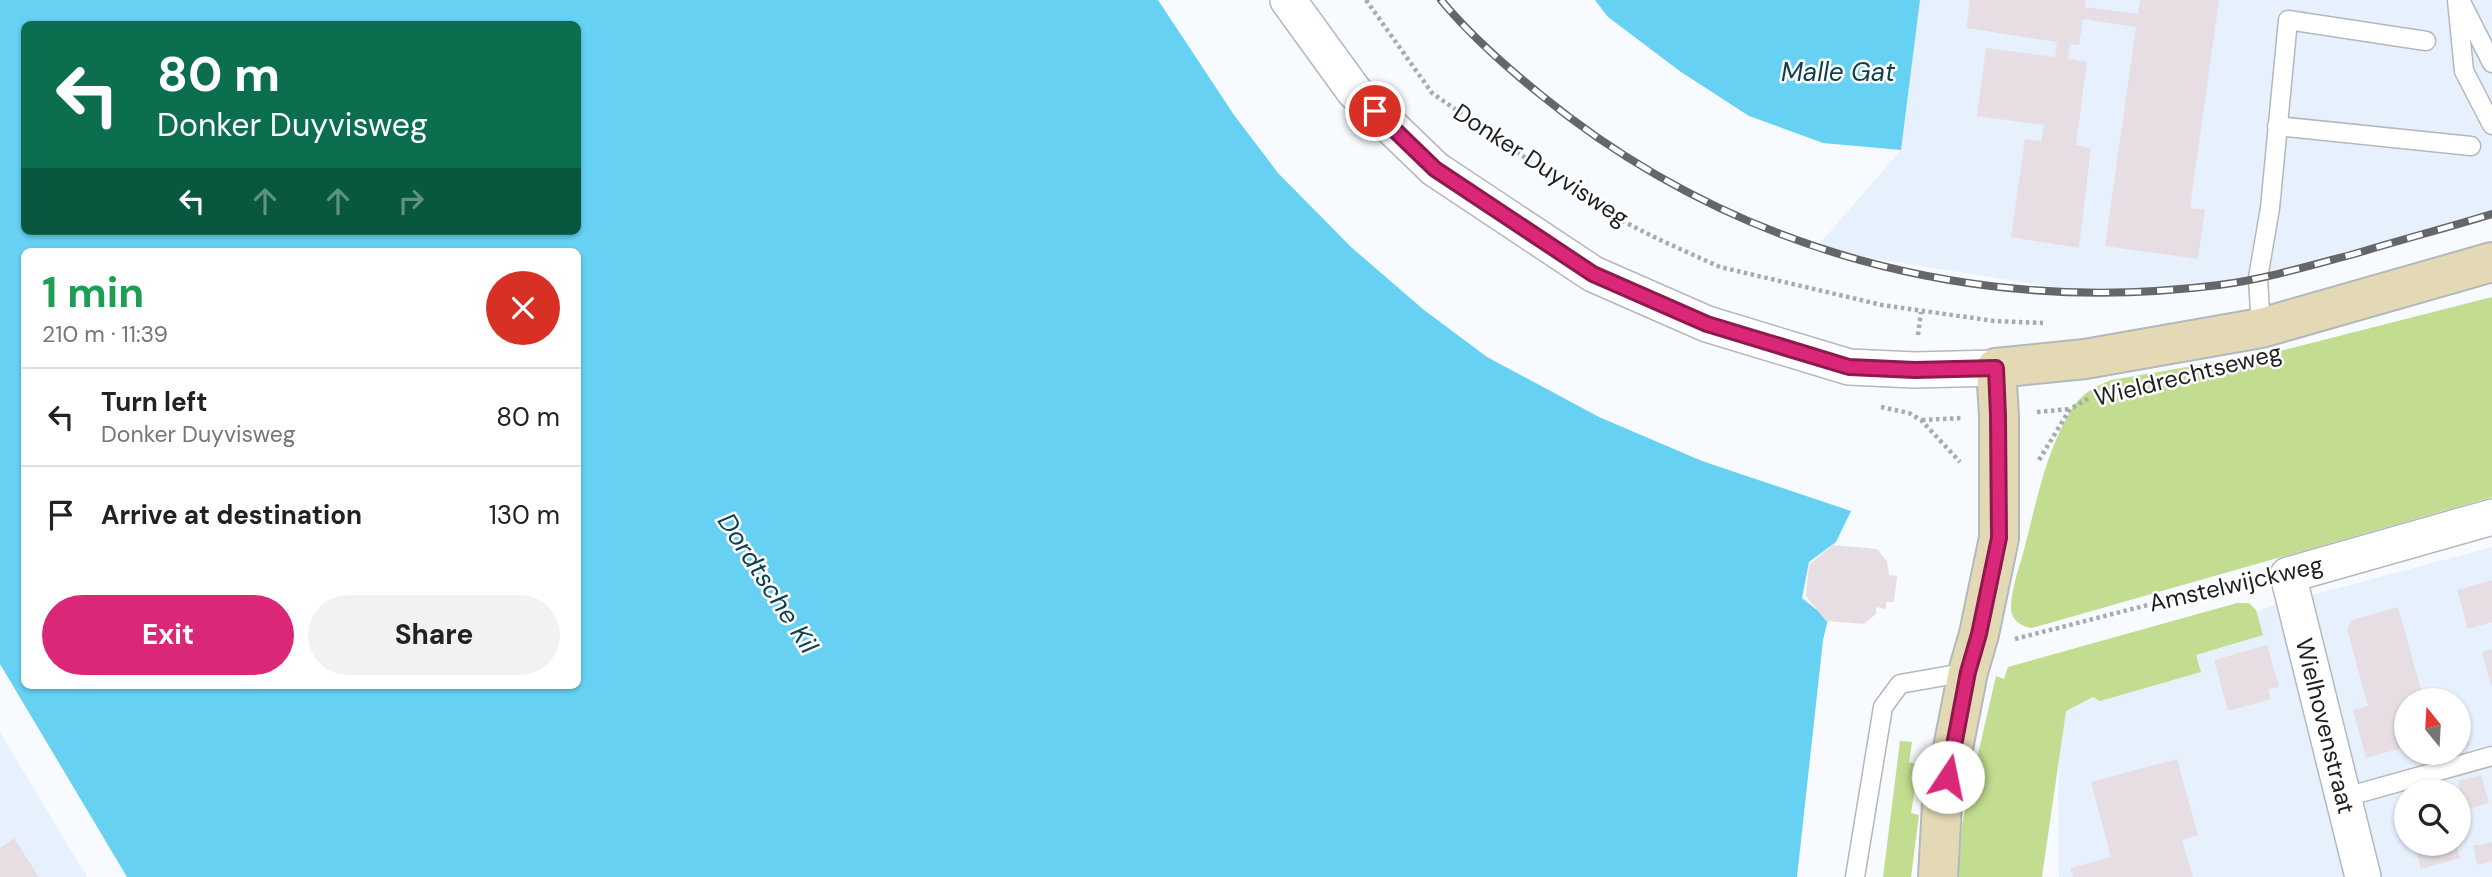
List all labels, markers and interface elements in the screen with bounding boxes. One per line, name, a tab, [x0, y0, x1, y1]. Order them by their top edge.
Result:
text: 80 m	[157, 42, 280, 106]
icon: left	[42, 49, 133, 140]
water label: Malle Gat	[1781, 55, 1896, 89]
pin	[1345, 81, 1405, 141]
icon: arrive	[1356, 92, 1394, 130]
street label: Donker Duyvisweg	[1448, 96, 1635, 233]
text: Donker Duyvisweg	[157, 104, 428, 146]
icon: left	[173, 182, 211, 220]
icon: ahead	[246, 182, 284, 220]
icon: ahead	[319, 182, 357, 220]
icon: right	[392, 182, 430, 220]
text: 1 min	[42, 265, 144, 320]
button: close	[486, 271, 560, 345]
text: 210 m · 11:39	[42, 319, 168, 349]
street label: Wieldrechtseweg	[2091, 336, 2285, 413]
text: Turn left	[101, 385, 208, 419]
icon: left	[42, 398, 80, 436]
text: 80 m	[496, 400, 560, 434]
text: Donker Duyvisweg	[101, 419, 296, 449]
icon: arrive	[42, 496, 80, 534]
text: Arrive at destination	[101, 498, 362, 532]
text: 130 m	[489, 498, 560, 532]
water label: Dordtsche Kil	[710, 506, 827, 661]
street label: Amstelwijckweg	[2146, 548, 2326, 619]
button: Exit	[42, 595, 294, 675]
button: Share	[308, 595, 560, 675]
street label: Wielhovenstraat	[2289, 635, 2362, 817]
north arrow	[2394, 688, 2471, 765]
map controls	[2394, 688, 2471, 856]
position arrow	[1911, 740, 1985, 814]
button: search	[2394, 779, 2471, 856]

